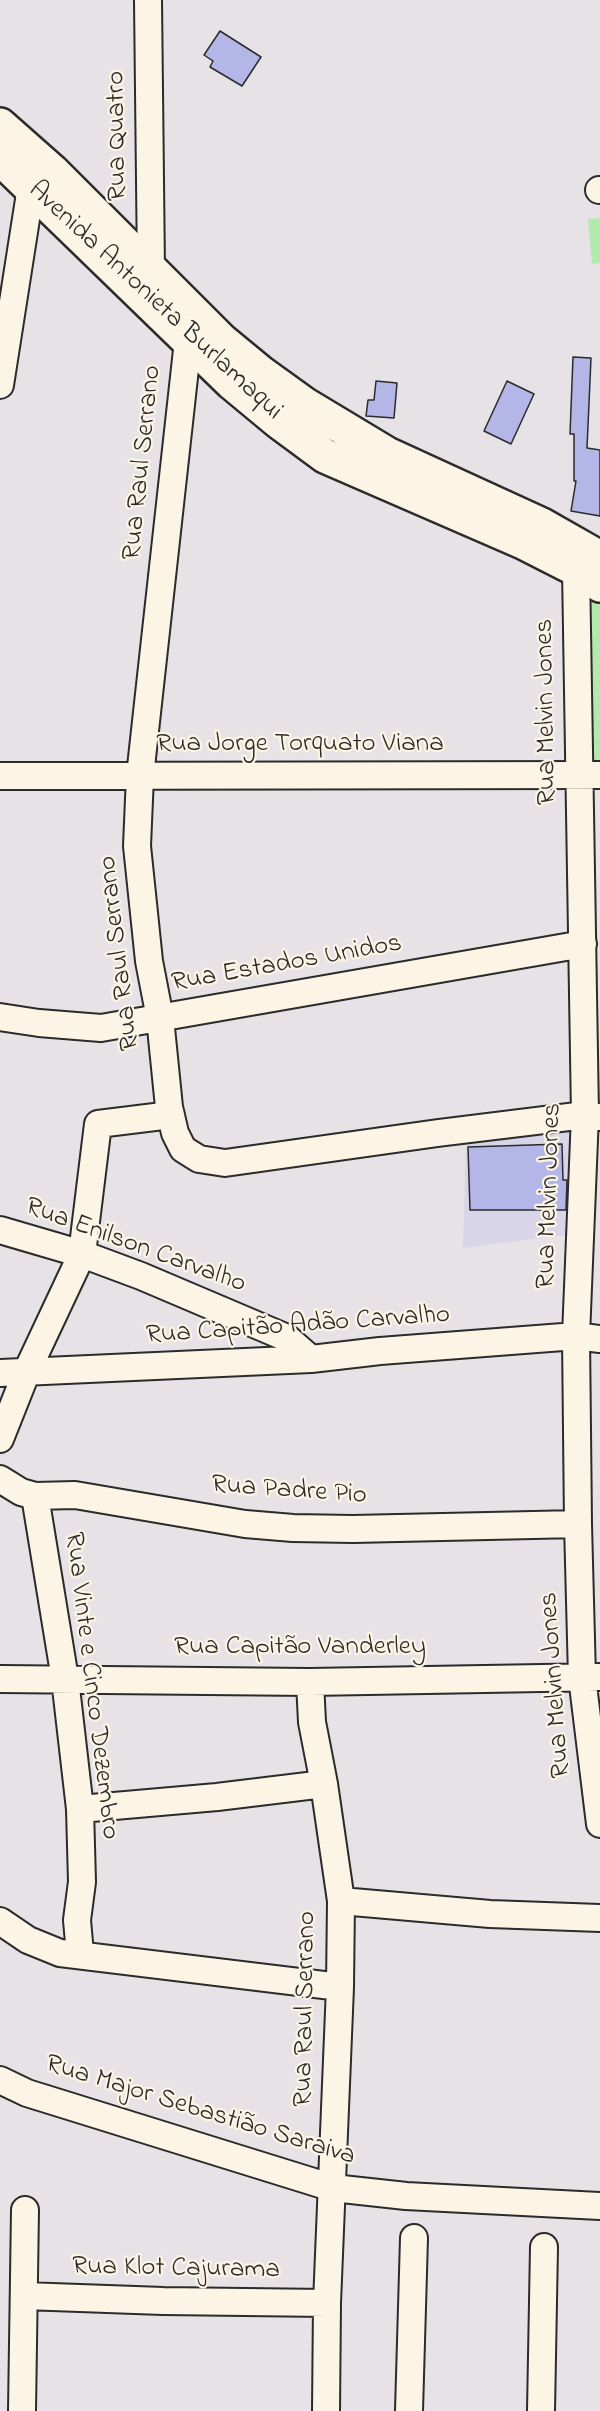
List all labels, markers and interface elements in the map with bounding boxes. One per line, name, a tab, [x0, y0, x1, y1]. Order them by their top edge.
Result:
street label: Rua Quatro	[102, 71, 136, 201]
street label: Avenida Antonieta Burlamaqui	[20, 175, 288, 429]
street label: Rua Raul Serrano	[118, 364, 170, 562]
street label: Rua Melvin Jones	[530, 619, 566, 805]
street label: Rua Jorge Torquato Viana	[156, 730, 444, 762]
street label: Rua Raul Serrano	[93, 854, 149, 1052]
street label: Rua Estados Unidos	[169, 929, 405, 1001]
street label: Rua Melvin Jones	[532, 1102, 570, 1290]
street label: Rua Enilson Carvalho	[20, 1192, 250, 1302]
street label: Rua Capitão Adão Carvalho	[145, 1300, 451, 1354]
street label: Rua Padre Pio	[210, 1470, 368, 1514]
street label: Rua Vinte e Cinco Dezembro	[55, 1531, 125, 1841]
street label: Rua Melvin Jones	[534, 1591, 580, 1779]
street label: Rua Capitão Vanderley	[174, 1633, 426, 1665]
street label: Rua Raul Serrano	[289, 1911, 325, 2107]
street label: Rua Major Sebastião Saraiva	[41, 2049, 359, 2175]
street label: Rua Klot Cajurama	[72, 2252, 280, 2288]

